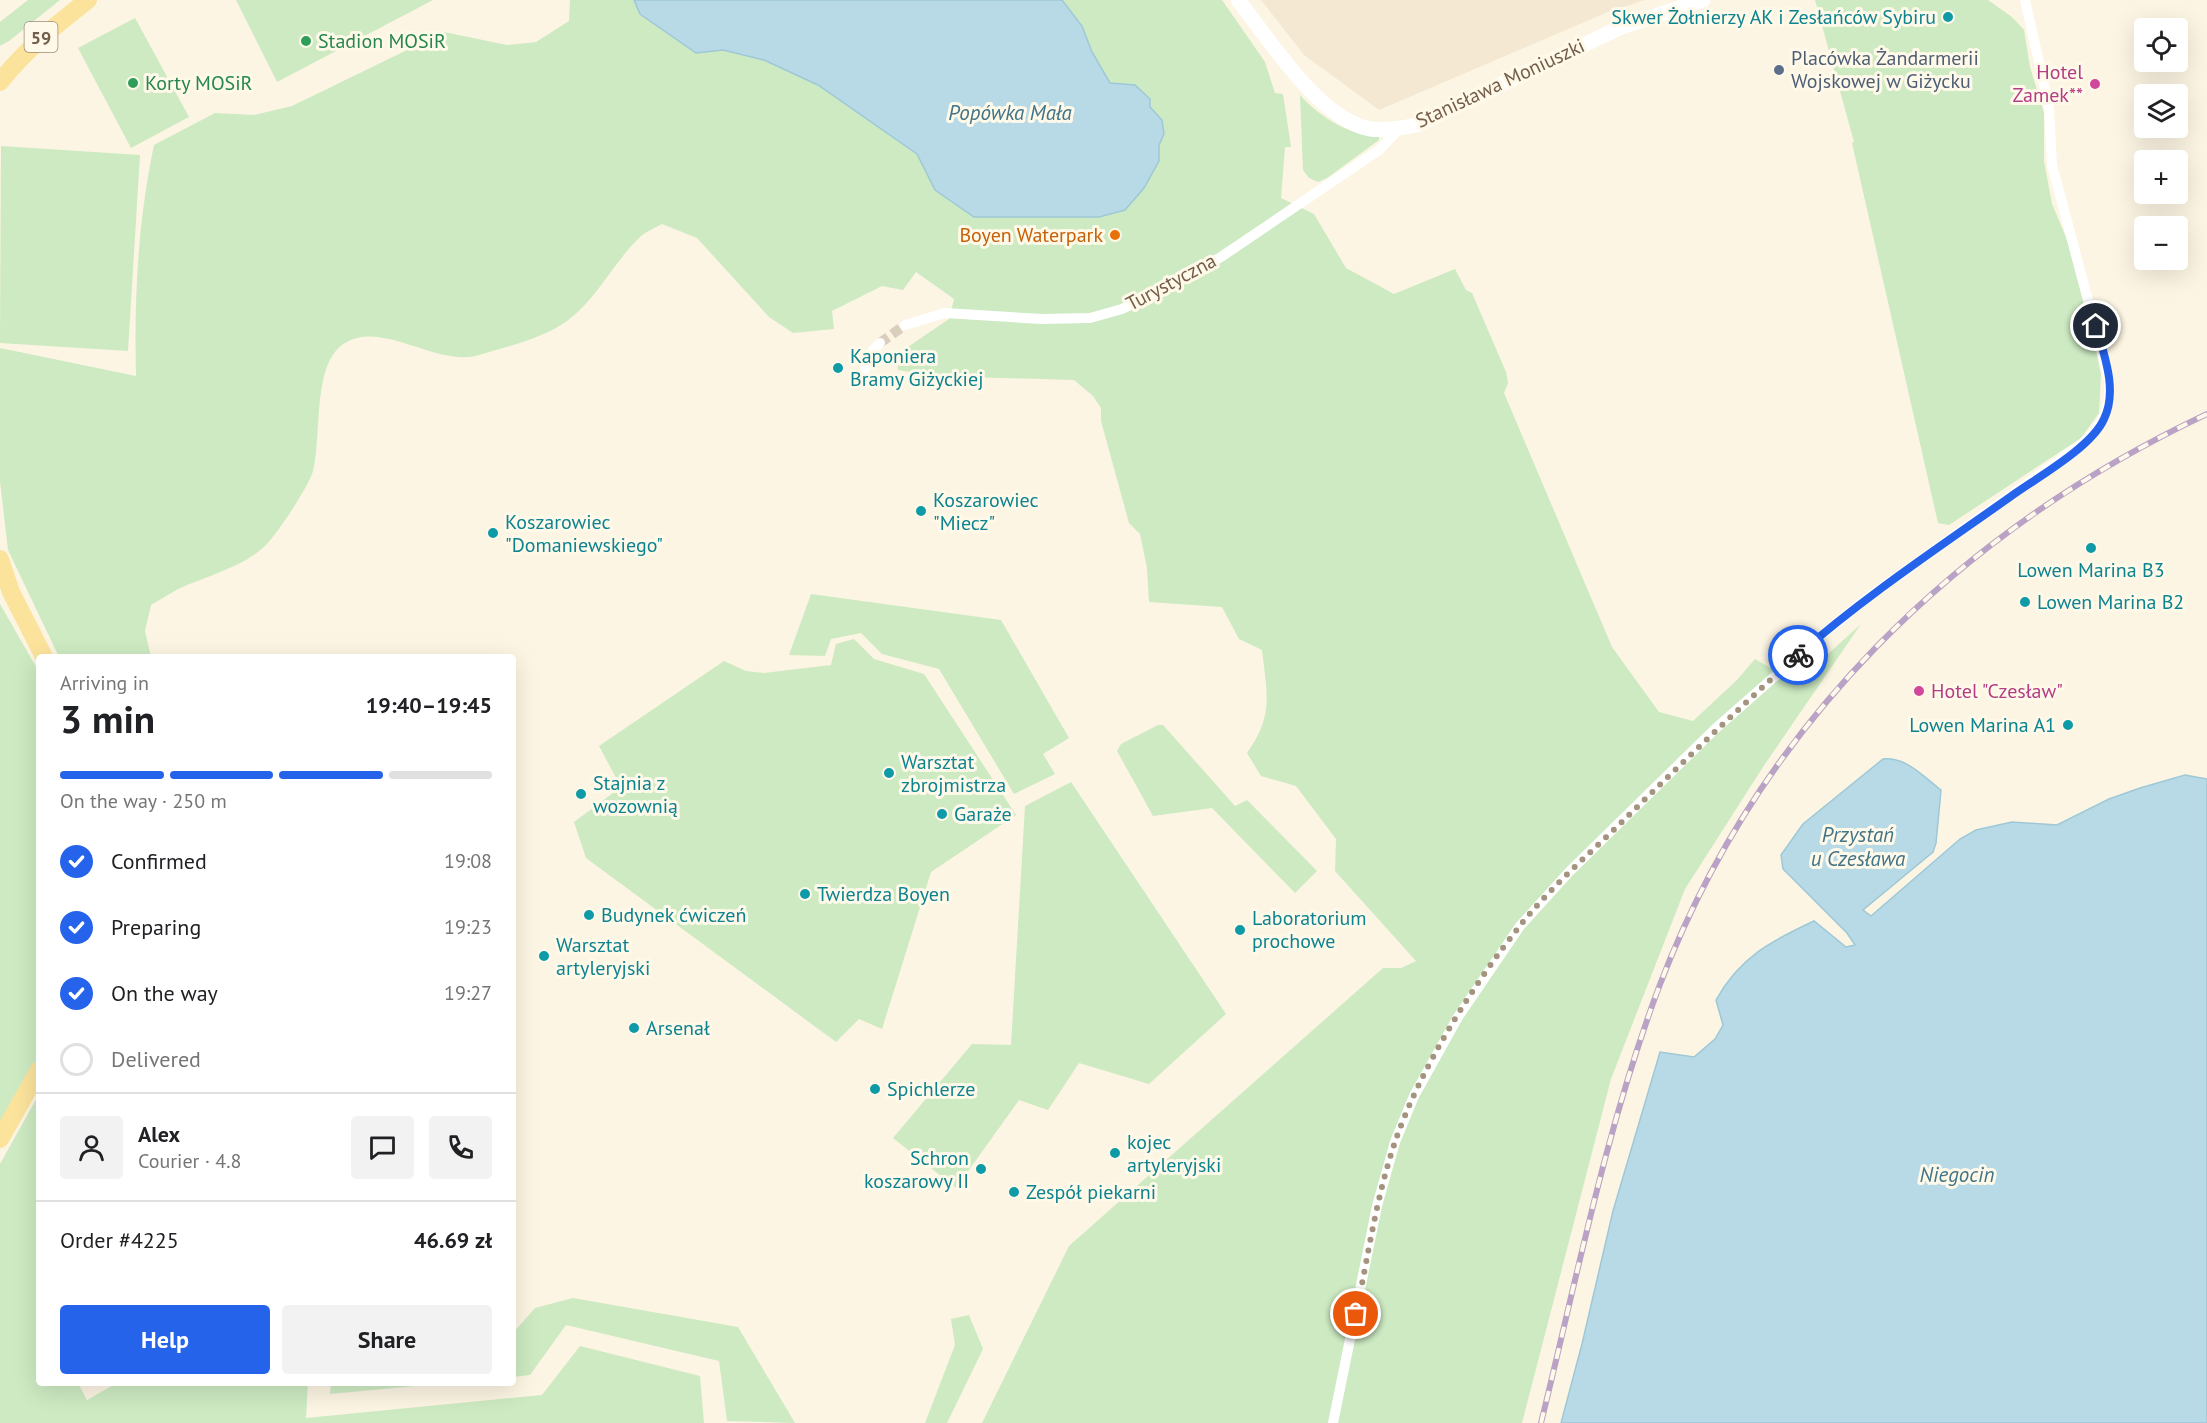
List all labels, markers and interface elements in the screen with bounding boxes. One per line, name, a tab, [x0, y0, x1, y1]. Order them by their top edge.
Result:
place label: Skwer Żołnierzy AK i Zesłańców Sybiru	[1611, 4, 1936, 30]
marker: Skwer Żołnierzy AK i Zesłańców Sybiru	[1941, 10, 1955, 24]
map controls	[2134, 18, 2188, 270]
button: locate	[2134, 18, 2188, 72]
road number: 59	[24, 22, 57, 52]
place label: Stadion MOSiR	[318, 28, 446, 54]
street label: Stanisława Moniuszki	[1411, 32, 1589, 134]
marker: Stadion MOSiR	[299, 34, 313, 48]
place label: Placówka Żandarmerii Wojskowej w Giżycku	[1791, 45, 1979, 94]
place label: Hotel Zamek**	[2013, 59, 2083, 108]
marker: Placówka Żandarmerii Wojskowej w Giżycku	[1772, 63, 1786, 77]
place label: Korty MOSiR	[145, 70, 253, 96]
marker: Korty MOSiR	[126, 76, 140, 90]
marker: Hotel Zamek**	[2088, 77, 2102, 91]
button: layers	[2134, 84, 2188, 138]
water label: Popówka Mała	[948, 99, 1073, 126]
button: +	[2134, 150, 2188, 204]
button: −	[2134, 216, 2188, 270]
place label: Boyen Waterpark	[959, 222, 1103, 248]
marker: Boyen Waterpark	[1108, 228, 1122, 242]
street label: Turystyczna	[1121, 247, 1221, 317]
pin	[2070, 300, 2121, 351]
icon: home	[2079, 309, 2112, 342]
place label: Kaponiera Bramy Giżyckiej	[850, 343, 983, 392]
marker: Kaponiera Bramy Giżyckiej	[831, 361, 845, 375]
place label: Koszarowiec "Miecz"	[933, 487, 1039, 536]
marker: Koszarowiec "Miecz"	[914, 504, 928, 518]
place label: Koszarowiec "Domaniewskiego"	[505, 509, 663, 558]
marker: Koszarowiec "Domaniewskiego"	[486, 526, 500, 540]
marker: Lowen Marina B3	[2084, 541, 2098, 555]
place label: Lowen Marina B3	[2017, 557, 2165, 583]
place label: Lowen Marina B2	[2037, 589, 2184, 615]
marker: Lowen Marina B2	[2018, 595, 2032, 609]
courier	[1768, 625, 1828, 685]
icon: bike	[1782, 639, 1815, 672]
text: Arriving in	[60, 670, 149, 696]
place label: Hotel "Czesław"	[1931, 678, 2063, 704]
marker: Hotel "Czesław"	[1912, 684, 1926, 698]
text: 19:40–19:45	[366, 691, 492, 719]
text: 3 min	[60, 693, 155, 744]
place label: Lowen Marina A1	[1909, 712, 2056, 738]
marker: Lowen Marina A1	[2061, 718, 2075, 732]
place label: Warsztat zbrojmistrza	[901, 749, 1006, 798]
marker: Warsztat zbrojmistrza	[882, 766, 896, 780]
place label: Stajnia z wozownią	[593, 770, 678, 819]
marker: Stajnia z wozownią	[574, 787, 588, 801]
text: On the way · 250 m	[60, 788, 227, 814]
place label: Garaże	[954, 801, 1012, 827]
marker: Garaże	[935, 807, 949, 821]
water label: Przystań u Czesława	[1811, 821, 1906, 872]
icon: check	[60, 845, 93, 878]
text: Confirmed	[111, 847, 207, 875]
text: 19:08	[444, 848, 492, 874]
place label: Twierdza Boyen	[817, 881, 950, 907]
marker: Twierdza Boyen	[798, 887, 812, 901]
place label: Budynek ćwiczeń	[601, 902, 746, 928]
place label: Laboratorium prochowe	[1252, 905, 1367, 954]
marker: Budynek ćwiczeń	[582, 908, 596, 922]
icon: check	[60, 911, 93, 944]
text: Preparing	[111, 913, 201, 941]
text: 19:23	[444, 914, 492, 940]
marker: Laboratorium prochowe	[1233, 923, 1247, 937]
place label: Warsztat artyleryjski	[556, 932, 650, 981]
marker: Warsztat artyleryjski	[537, 949, 551, 963]
icon: check	[60, 977, 93, 1010]
text: On the way	[111, 979, 218, 1007]
text: 19:27	[444, 980, 492, 1006]
place label: Arsenał	[646, 1015, 710, 1041]
marker: Arsenał	[627, 1021, 641, 1035]
text: Delivered	[111, 1045, 201, 1073]
place label: Spichlerze	[887, 1076, 975, 1102]
marker: Spichlerze	[868, 1082, 882, 1096]
button: person	[60, 1116, 123, 1179]
button: chat	[351, 1116, 414, 1179]
button: phone	[429, 1116, 492, 1179]
text: Alex	[138, 1120, 180, 1148]
place label: kojec artyleryjski	[1127, 1129, 1221, 1178]
place label: Schron koszarowy II	[864, 1145, 969, 1194]
marker: kojec artyleryjski	[1108, 1146, 1122, 1160]
text: Courier · 4.8	[138, 1148, 241, 1174]
water label: Niegocin	[1920, 1161, 1994, 1188]
marker: Schron koszarowy II	[974, 1162, 988, 1176]
place label: Zespół piekarni	[1026, 1179, 1156, 1205]
marker: Zespół piekarni	[1007, 1185, 1021, 1199]
text: Order #4225	[60, 1226, 179, 1254]
text: 46.69 zł	[414, 1226, 492, 1254]
pin	[1330, 1288, 1381, 1339]
icon: bag	[1339, 1297, 1372, 1330]
button: Help	[60, 1305, 270, 1374]
button: Share	[282, 1305, 492, 1374]

